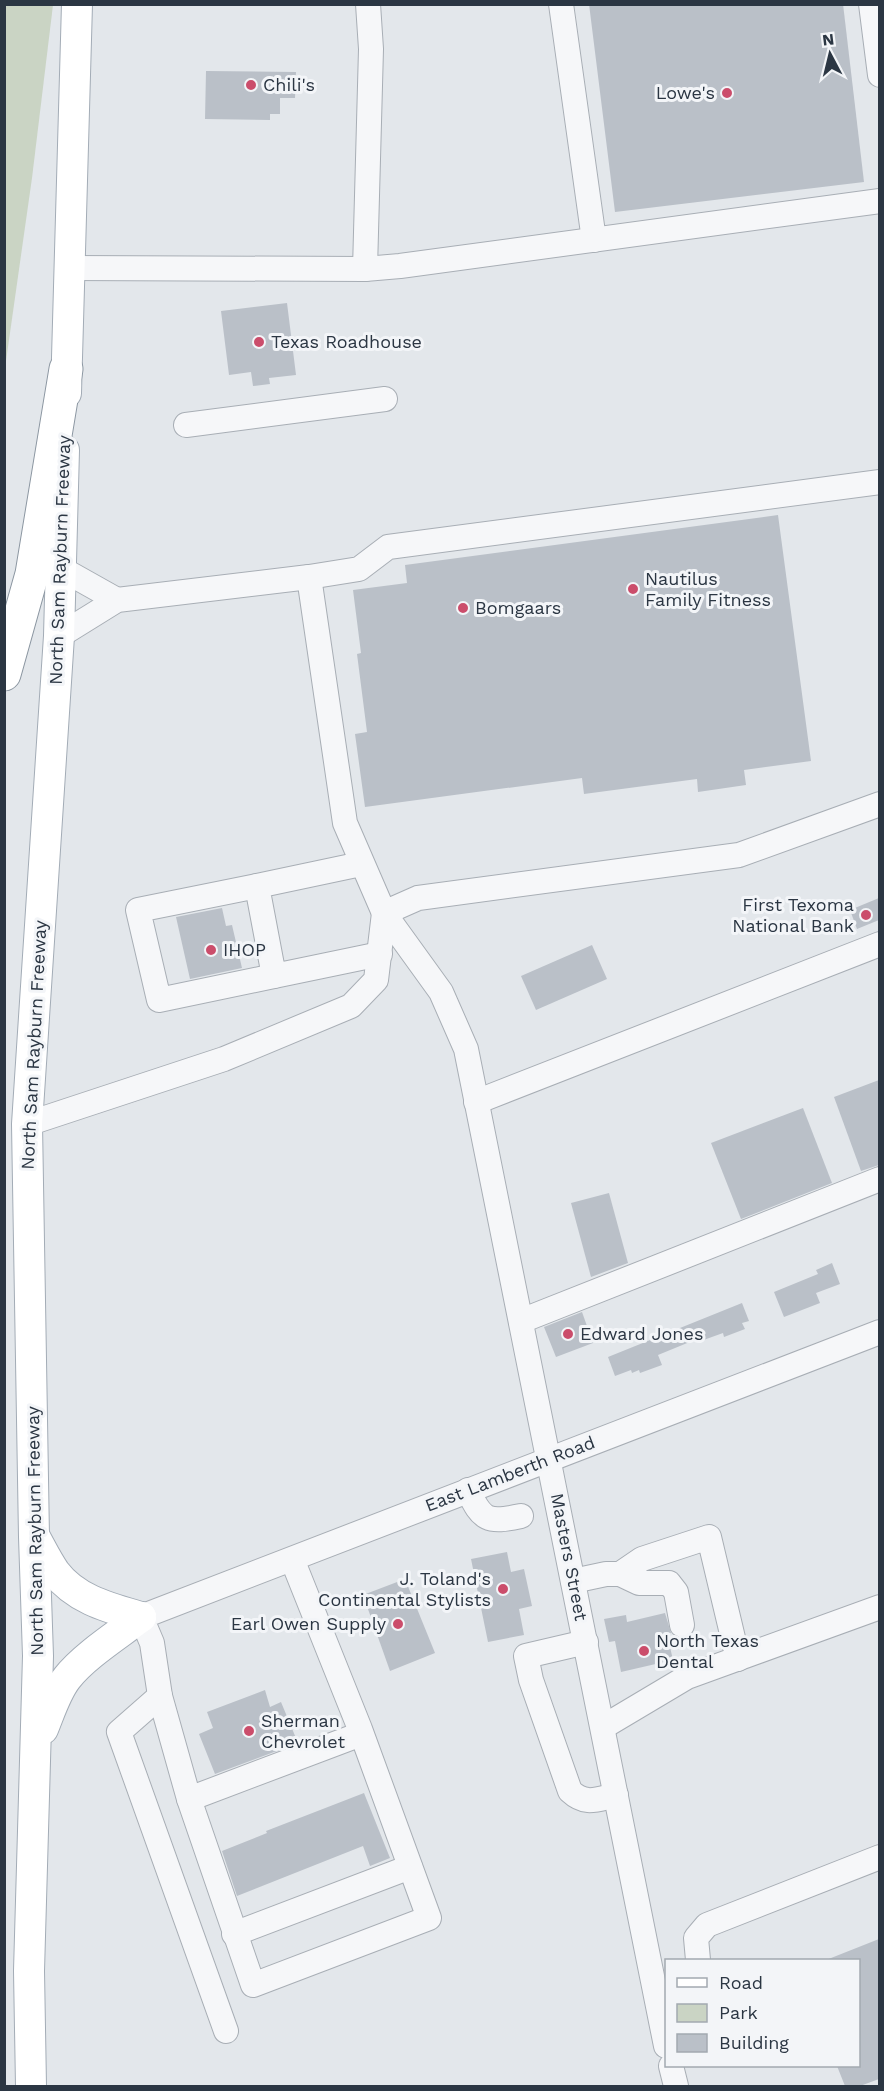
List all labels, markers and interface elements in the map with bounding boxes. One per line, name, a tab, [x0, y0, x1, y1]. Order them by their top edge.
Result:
north arrow	[800, 24, 860, 84]
text: N	[821, 29, 835, 50]
place label: Chili's	[263, 74, 315, 95]
marker: Chili's	[244, 78, 258, 92]
place label: Lowe's	[656, 82, 715, 103]
marker: Lowe's	[720, 86, 734, 100]
place label: Texas Roadhouse	[271, 331, 422, 352]
marker: Texas Roadhouse	[252, 335, 266, 349]
street label: North Sam Rayburn Freeway	[45, 434, 74, 685]
place label: Nautilus Family Fitness	[645, 568, 771, 610]
marker: Nautilus Family Fitness	[626, 582, 640, 596]
place label: Bomgaars	[475, 597, 561, 618]
marker: Bomgaars	[456, 601, 470, 615]
place label: First Texoma National Bank	[732, 894, 854, 936]
marker: First Texoma National Bank	[859, 908, 873, 922]
street label: North Sam Rayburn Freeway	[16, 919, 51, 1170]
place label: IHOP	[223, 939, 266, 960]
marker: IHOP	[204, 943, 218, 957]
place label: Edward Jones	[580, 1323, 703, 1344]
marker: Edward Jones	[561, 1327, 575, 1341]
street label: North Sam Rayburn Freeway	[22, 1405, 47, 1656]
street label: East Lamberth Road	[422, 1431, 598, 1516]
street label: Masters Street	[547, 1491, 592, 1623]
place label: J. Toland's Continental Stylists	[318, 1568, 491, 1610]
marker: J. Toland's Continental Stylists	[496, 1582, 510, 1596]
place label: Earl Owen Supply	[231, 1613, 387, 1634]
marker: Earl Owen Supply	[391, 1617, 405, 1631]
place label: North Texas Dental	[656, 1630, 759, 1672]
marker: North Texas Dental	[637, 1644, 651, 1658]
place label: Sherman Chevrolet	[261, 1710, 345, 1752]
marker: Sherman Chevrolet	[242, 1724, 256, 1738]
legend	[665, 1959, 860, 2067]
text: Road	[719, 1972, 763, 1993]
text: Park	[719, 2002, 758, 2023]
text: Building	[719, 2032, 789, 2053]

